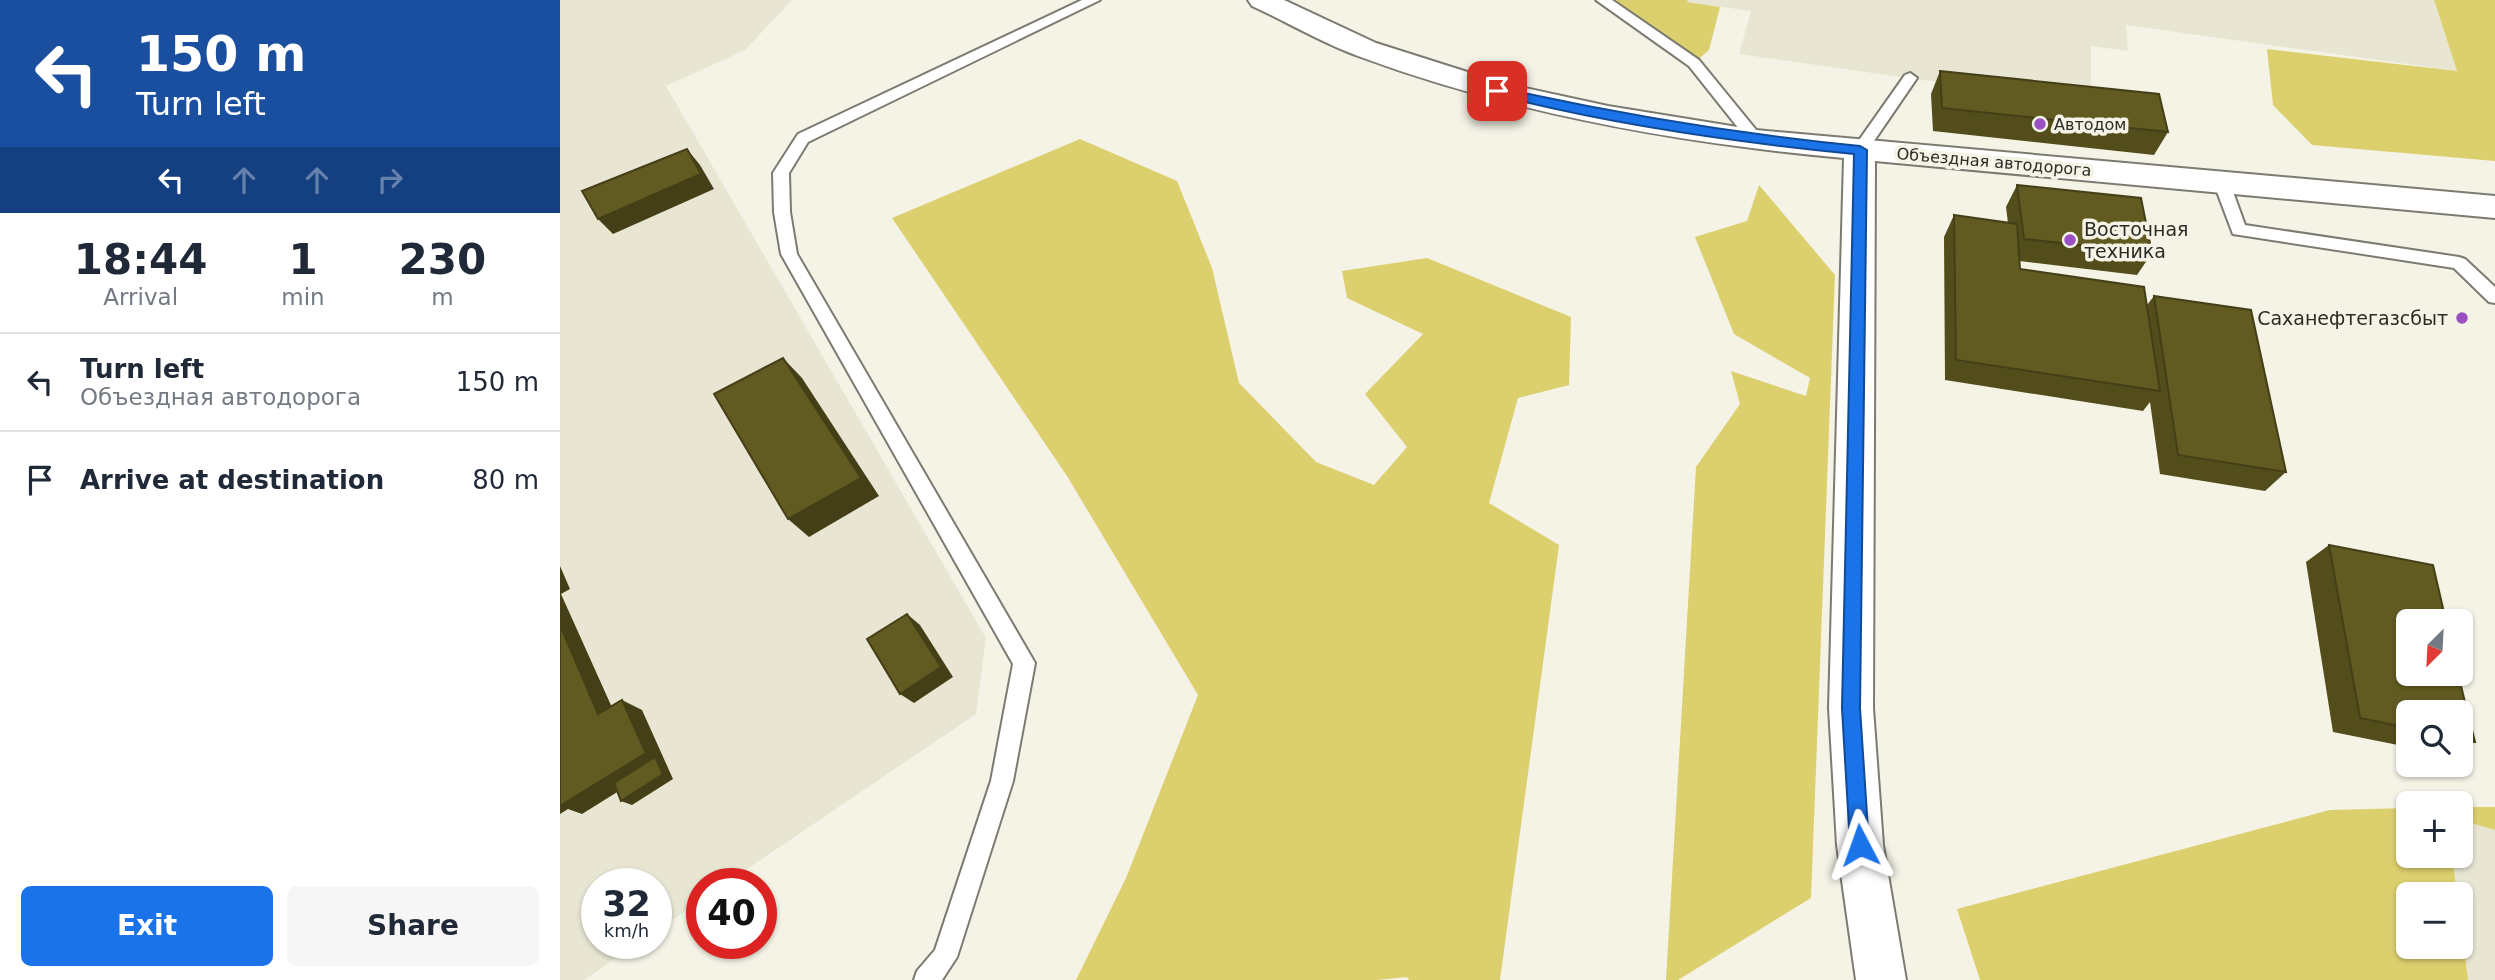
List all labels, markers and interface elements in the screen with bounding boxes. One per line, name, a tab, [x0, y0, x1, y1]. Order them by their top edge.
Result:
text: 150 m	[136, 26, 306, 83]
icon: left	[21, 28, 112, 119]
pin	[1467, 61, 1527, 121]
icon: arrive	[1478, 72, 1516, 110]
text: Turn left	[136, 85, 266, 123]
place label: Автодом	[2054, 115, 2126, 134]
marker: Автодом	[2032, 116, 2048, 132]
street label: Объездная автодорога	[1896, 144, 2092, 180]
icon: left	[152, 161, 190, 199]
icon: ahead	[225, 161, 263, 199]
icon: ahead	[298, 161, 336, 199]
icon: right	[371, 161, 409, 199]
place label: Восточная техника	[2084, 218, 2189, 262]
marker: Восточная техника	[2062, 232, 2078, 248]
text: 18:44	[74, 235, 208, 284]
text: 1	[288, 235, 318, 284]
text: 230	[399, 235, 486, 284]
text: Arrival	[103, 284, 178, 310]
text: min	[281, 284, 325, 310]
text: m	[431, 284, 454, 310]
place label: Саханефтегазсбыт	[2257, 307, 2448, 329]
marker: Саханефтегазсбыт	[2454, 310, 2470, 326]
text: Turn left	[80, 354, 204, 384]
icon: left	[21, 363, 59, 401]
text: 150 m	[456, 367, 539, 397]
text: Объездная автодорога	[80, 384, 361, 410]
icon: arrive	[21, 461, 59, 499]
text: Arrive at destination	[80, 465, 384, 495]
text: 80 m	[472, 465, 539, 495]
north arrow	[2396, 609, 2473, 686]
map controls	[2396, 609, 2473, 959]
button: search	[2396, 700, 2473, 777]
button: +	[2396, 791, 2473, 868]
position arrow	[1823, 808, 1897, 882]
speed limit sign: 40	[686, 868, 777, 959]
button: −	[2396, 882, 2473, 959]
text: 32	[602, 884, 651, 924]
button: Exit	[21, 886, 273, 966]
button: Share	[287, 886, 539, 966]
text: km/h	[604, 920, 649, 941]

